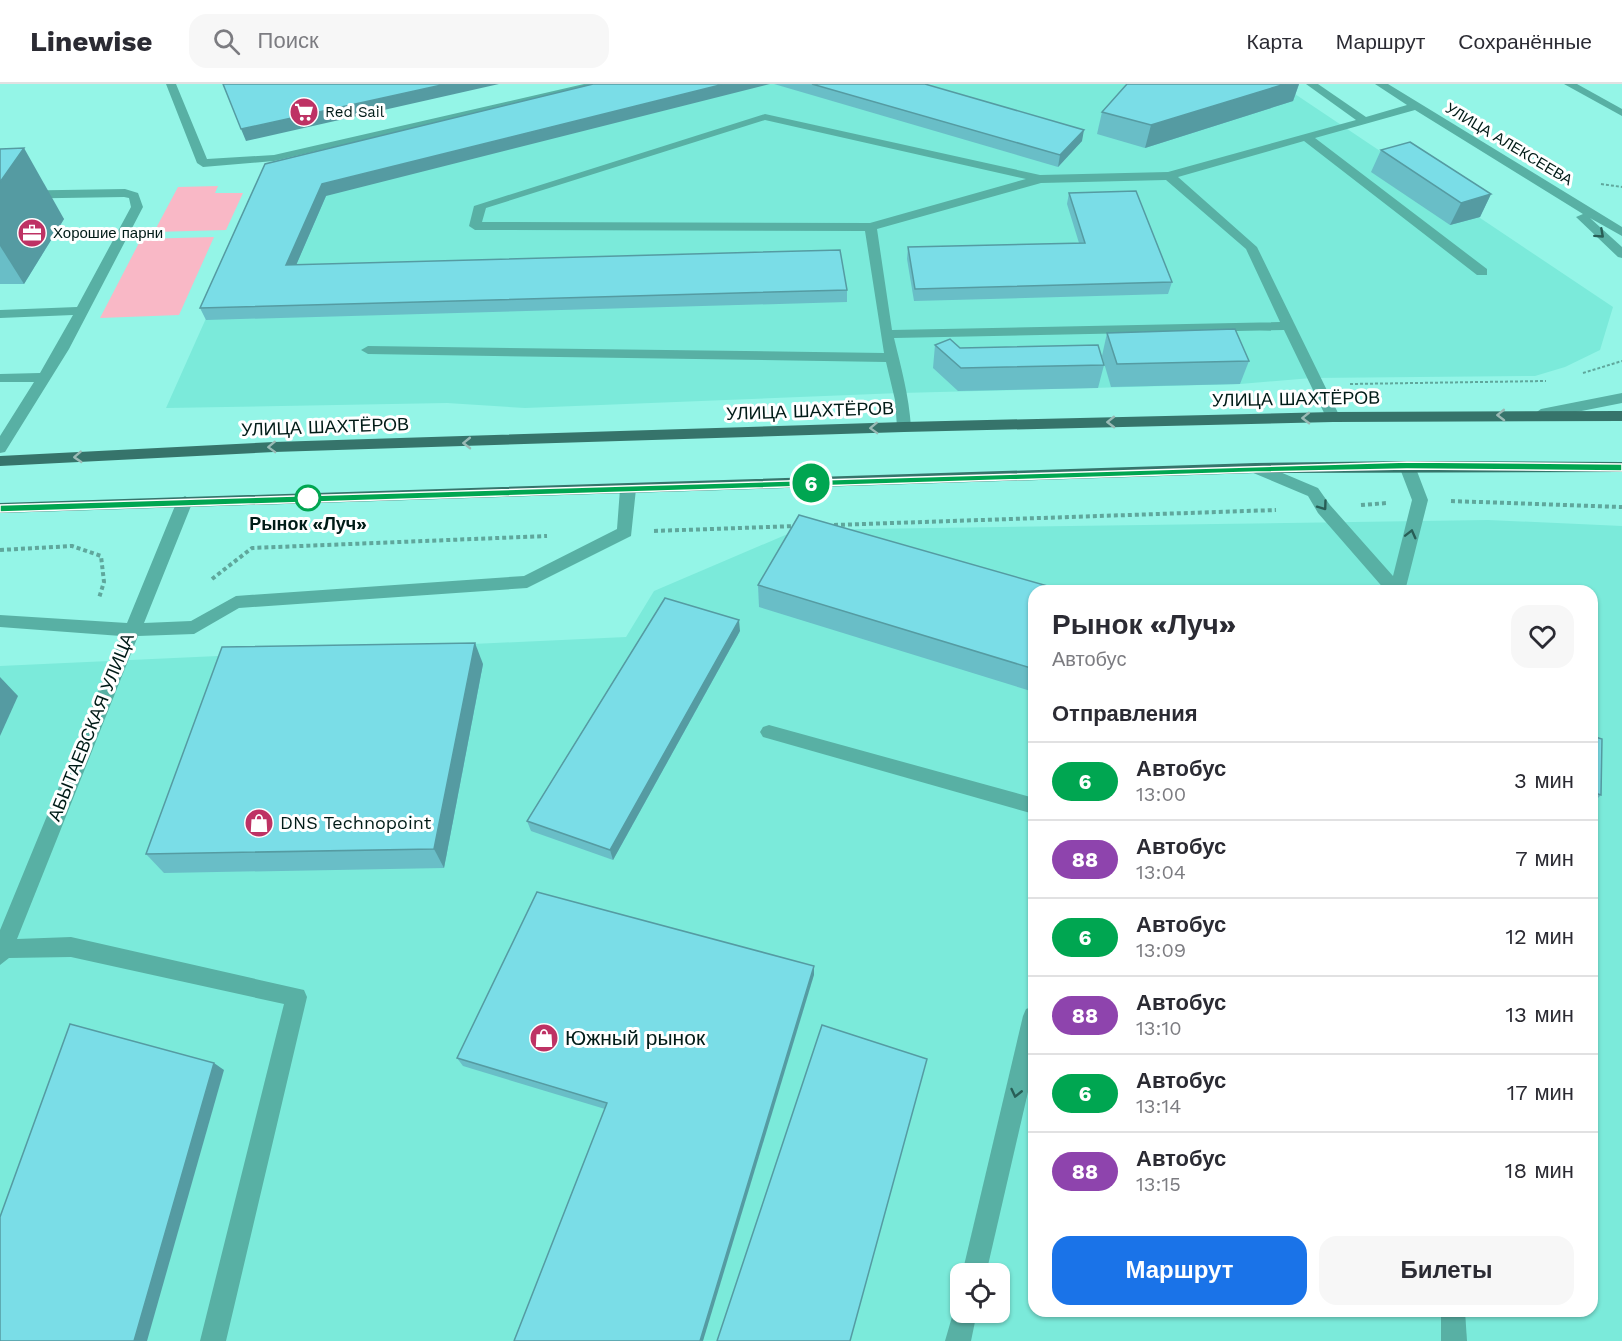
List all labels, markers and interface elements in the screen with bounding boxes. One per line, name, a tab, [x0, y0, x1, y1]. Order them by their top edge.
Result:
search box	[189, 14, 609, 68]
text: Linewise	[30, 25, 153, 58]
icon: search	[210, 25, 243, 58]
text: Поиск	[258, 28, 319, 53]
text: Карта	[1247, 29, 1303, 54]
text: Маршрут	[1336, 29, 1425, 54]
text: Сохранённые	[1458, 29, 1592, 54]
supermarket icon: Red Sail	[288, 96, 320, 128]
street label: УЛИЦА АЛЕКСЕЕВА	[1442, 99, 1576, 189]
place label: Red Sail	[325, 103, 385, 121]
office icon: Хорошие парни	[16, 217, 48, 249]
place label: Хорошие парни	[53, 224, 163, 242]
one-way arrow	[1593, 227, 1604, 238]
street label: УЛИЦА ШАХТЁРОВ	[1212, 387, 1380, 410]
street label: УЛИЦА ШАХТЁРОВ	[726, 397, 894, 424]
one-way arrow	[1496, 409, 1505, 421]
one-way arrow	[1301, 411, 1310, 424]
street label: УЛИЦА ШАХТЁРОВ	[241, 413, 409, 440]
one-way arrow	[1106, 416, 1115, 428]
one-way arrow	[869, 422, 878, 434]
one-way arrow	[463, 436, 472, 449]
one-way arrow	[268, 440, 277, 453]
one-way arrow	[73, 450, 82, 463]
line badge: 6	[792, 464, 830, 502]
text: 6	[805, 471, 817, 496]
marker: Рынок «Луч»	[295, 485, 321, 511]
one-way arrow	[1316, 500, 1327, 511]
place label: Рынок «Луч»	[249, 513, 367, 534]
one-way arrow	[1404, 529, 1417, 539]
button: heart	[1511, 605, 1574, 668]
text: Рынок «Луч»	[1052, 608, 1236, 641]
street label: АБЫТАЕВСКАЯ УЛИЦА	[43, 630, 138, 824]
text: Автобус	[1052, 647, 1126, 671]
text: Отправления	[1052, 701, 1198, 726]
text: Автобус	[1136, 756, 1226, 781]
text: 3 мин	[1514, 768, 1574, 793]
text: 6	[1079, 769, 1091, 794]
text: 13:00	[1136, 782, 1186, 806]
shop icon: DNS Technopoint	[243, 807, 275, 839]
place label: DNS Technopoint	[280, 812, 432, 833]
text: Автобус	[1136, 834, 1226, 859]
text: 7 мин	[1515, 846, 1574, 871]
text: 88	[1072, 847, 1098, 872]
text: 13:04	[1136, 860, 1186, 884]
text: Автобус	[1136, 912, 1226, 937]
text: 12 мин	[1506, 924, 1574, 949]
text: 6	[1079, 925, 1091, 950]
text: 13:09	[1136, 938, 1186, 962]
text: Автобус	[1136, 990, 1226, 1015]
text: 13 мин	[1506, 1002, 1574, 1027]
text: 88	[1072, 1003, 1098, 1028]
text: 13:10	[1136, 1016, 1182, 1040]
shop icon: Южный рынок	[528, 1022, 560, 1054]
place label: Южный рынок	[565, 1025, 706, 1050]
text: Автобус	[1136, 1068, 1226, 1093]
text: 17 мин	[1507, 1080, 1574, 1105]
text: 6	[1079, 1081, 1091, 1106]
one-way arrow	[1010, 1088, 1023, 1098]
text: 13:14	[1136, 1094, 1181, 1118]
text: Автобус	[1136, 1146, 1226, 1171]
text: 18 мин	[1505, 1158, 1574, 1183]
text: 88	[1072, 1159, 1098, 1184]
text: 13:15	[1136, 1172, 1181, 1196]
button: Маршрут	[1052, 1236, 1307, 1305]
button: Билеты	[1319, 1236, 1574, 1305]
map controls	[950, 1263, 1010, 1323]
button: locate	[950, 1263, 1010, 1323]

